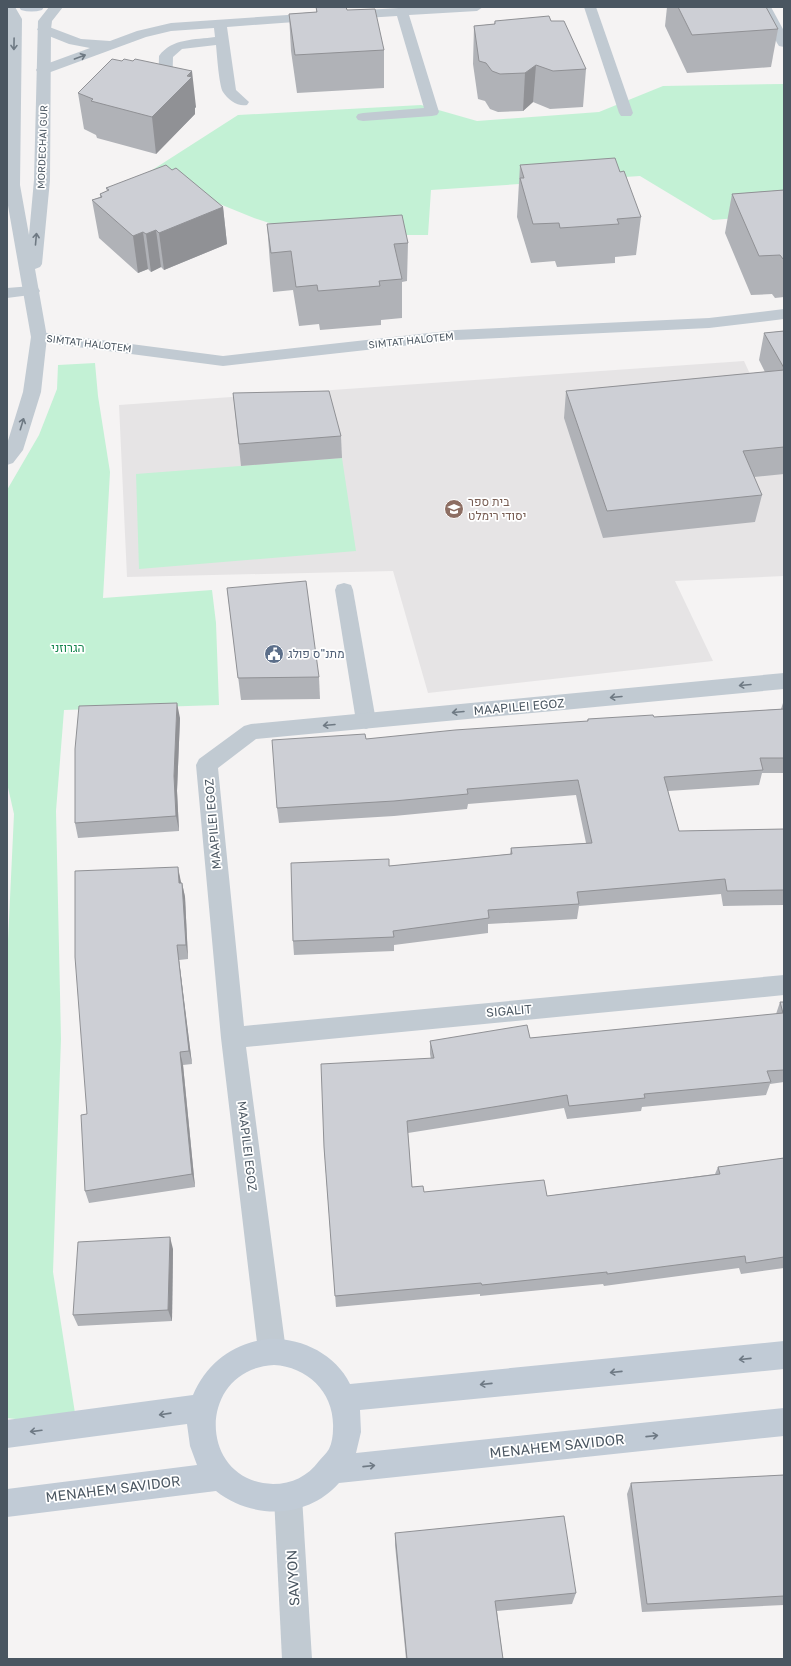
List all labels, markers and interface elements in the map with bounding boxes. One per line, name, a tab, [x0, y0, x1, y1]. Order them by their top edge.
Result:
one-way arrow	[10, 37, 18, 50]
one-way arrow	[73, 52, 85, 60]
street label: MORDECHAI GUR	[35, 105, 49, 189]
one-way arrow	[33, 233, 40, 246]
street label: SIMTAT HALOTEM	[368, 330, 454, 350]
street label: SIMTAT HALOTEM	[46, 332, 132, 354]
one-way arrow	[19, 417, 26, 430]
place label: בית ספר יסודי רימלט	[468, 494, 526, 523]
school or university icon: בית ספר יסודי רימלט	[443, 498, 465, 520]
park label: הגרוזני	[51, 640, 85, 655]
public building icon: מתנ"ס פולג	[263, 643, 285, 665]
place label: מתנ"ס פולג	[288, 646, 345, 661]
one-way arrow	[739, 681, 752, 689]
one-way arrow	[610, 694, 623, 701]
street label: MAAPILEI EGOZ	[473, 695, 565, 718]
one-way arrow	[452, 709, 465, 716]
one-way arrow	[323, 721, 336, 728]
street label: MAAPILEI EGOZ	[201, 778, 224, 870]
street label: SIGALIT	[486, 1001, 533, 1020]
street label: MAAPILEI EGOZ	[235, 1100, 260, 1192]
one-way arrow	[739, 1355, 752, 1362]
one-way arrow	[610, 1368, 623, 1375]
one-way arrow	[480, 1381, 493, 1388]
one-way arrow	[159, 1410, 172, 1418]
one-way arrow	[30, 1427, 43, 1434]
street label: MENAHEM SAVIDOR	[489, 1430, 625, 1461]
one-way arrow	[645, 1432, 658, 1440]
one-way arrow	[362, 1462, 375, 1470]
street label: MENAHEM SAVIDOR	[45, 1472, 181, 1505]
street label: SAVYON	[283, 1550, 302, 1607]

